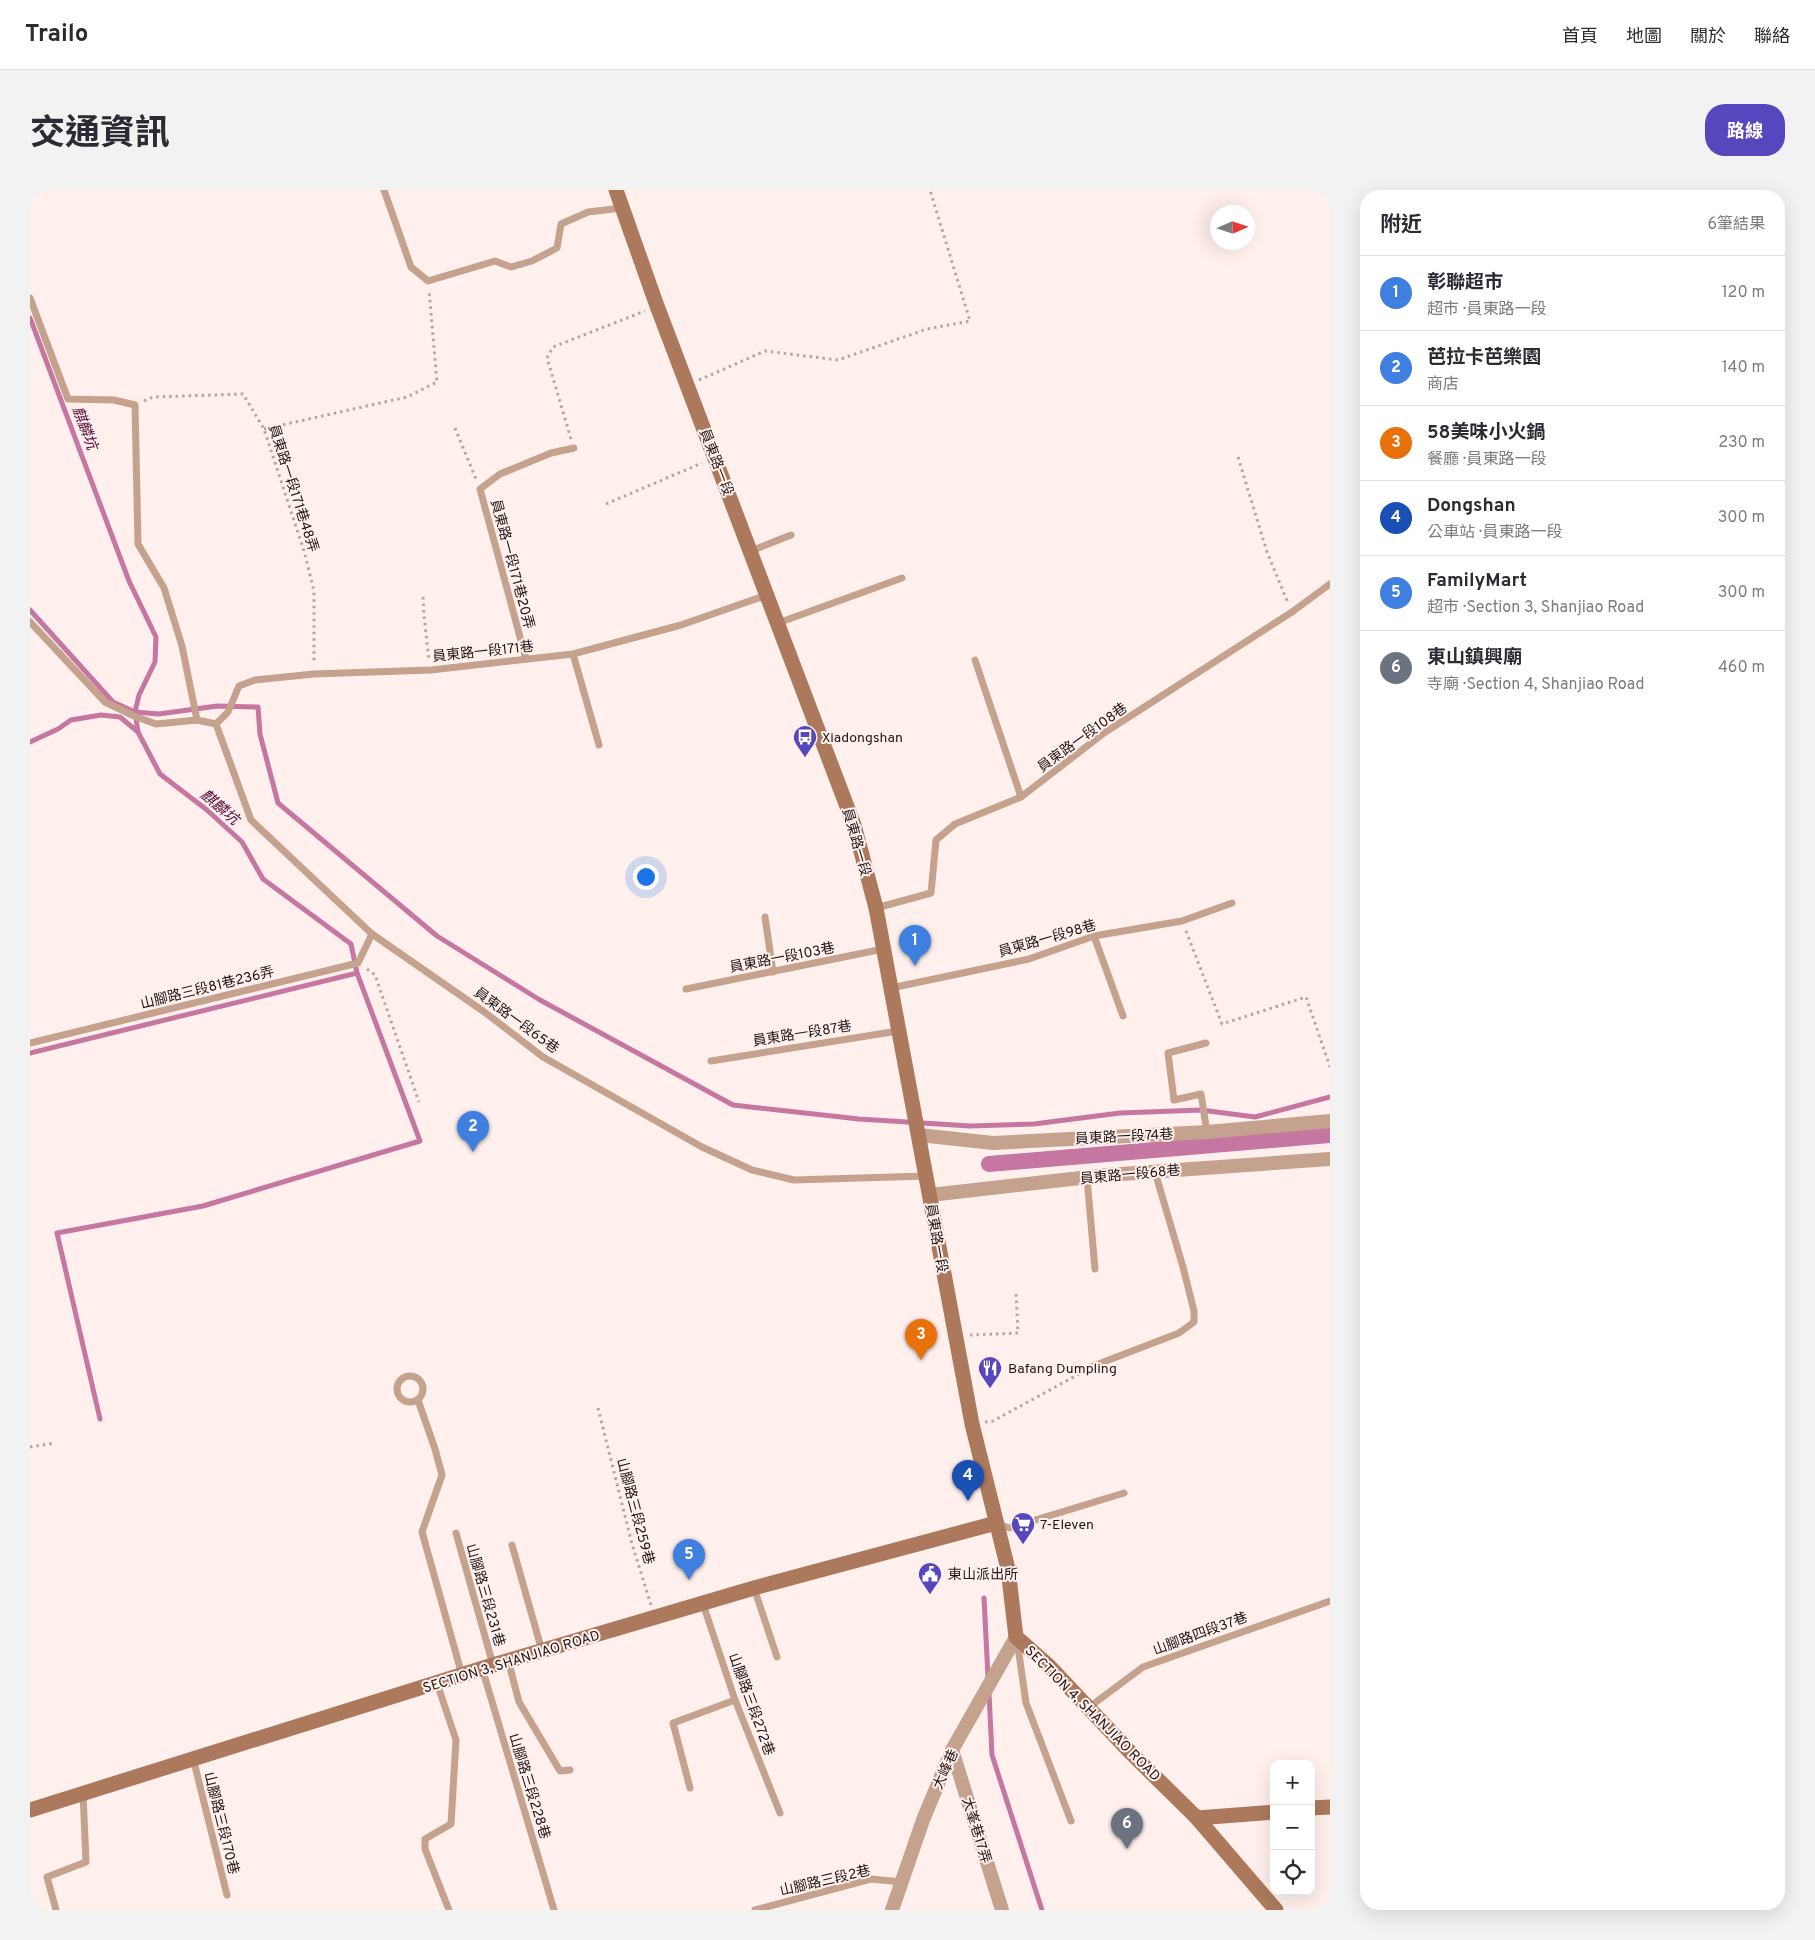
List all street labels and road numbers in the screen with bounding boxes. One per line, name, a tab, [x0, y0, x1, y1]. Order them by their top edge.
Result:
street label: 員東路一段171巷48弄	[264, 422, 321, 554]
street label: 員東路一段	[695, 427, 736, 498]
street label: 員東路一段171巷20弄	[486, 498, 537, 631]
street label: 員東路一段171巷	[432, 639, 535, 666]
street label: 員東路一段108巷	[1035, 700, 1131, 776]
street label: 員東路一段	[838, 806, 873, 878]
street label: 員東路一段98巷	[997, 917, 1098, 962]
street label: 員東路一段103巷	[728, 940, 836, 977]
street label: 山腳路三段81巷236弄	[139, 964, 276, 1013]
street label: 員東路一段65巷	[470, 985, 562, 1058]
street label: 員東路一段87巷	[752, 1018, 853, 1051]
street label: 員東路一段74巷	[1074, 1126, 1174, 1149]
street label: 員東路一段68巷	[1079, 1163, 1181, 1188]
street label: 員東路一段	[921, 1202, 950, 1274]
street label: 山腳路三段259巷	[612, 1456, 657, 1566]
street label: 山腳路三段231巷	[462, 1542, 507, 1649]
street label: 山腳路四段37巷	[1151, 1609, 1250, 1659]
street label: SECTION 3, SHANJIAO ROAD	[421, 1627, 602, 1697]
street label: SECTION 4, SHANJIAO ROAD	[1021, 1643, 1163, 1785]
street label: 山腳路三段272巷	[724, 1651, 777, 1758]
street label: 山腳路三段228巷	[504, 1731, 553, 1841]
street label: 大峰巷	[929, 1747, 963, 1792]
street label: 山腳路三段170巷	[200, 1770, 241, 1876]
street label: 大峯巷17弄	[957, 1795, 994, 1866]
street label: 山腳路三段2巷	[778, 1863, 872, 1900]

